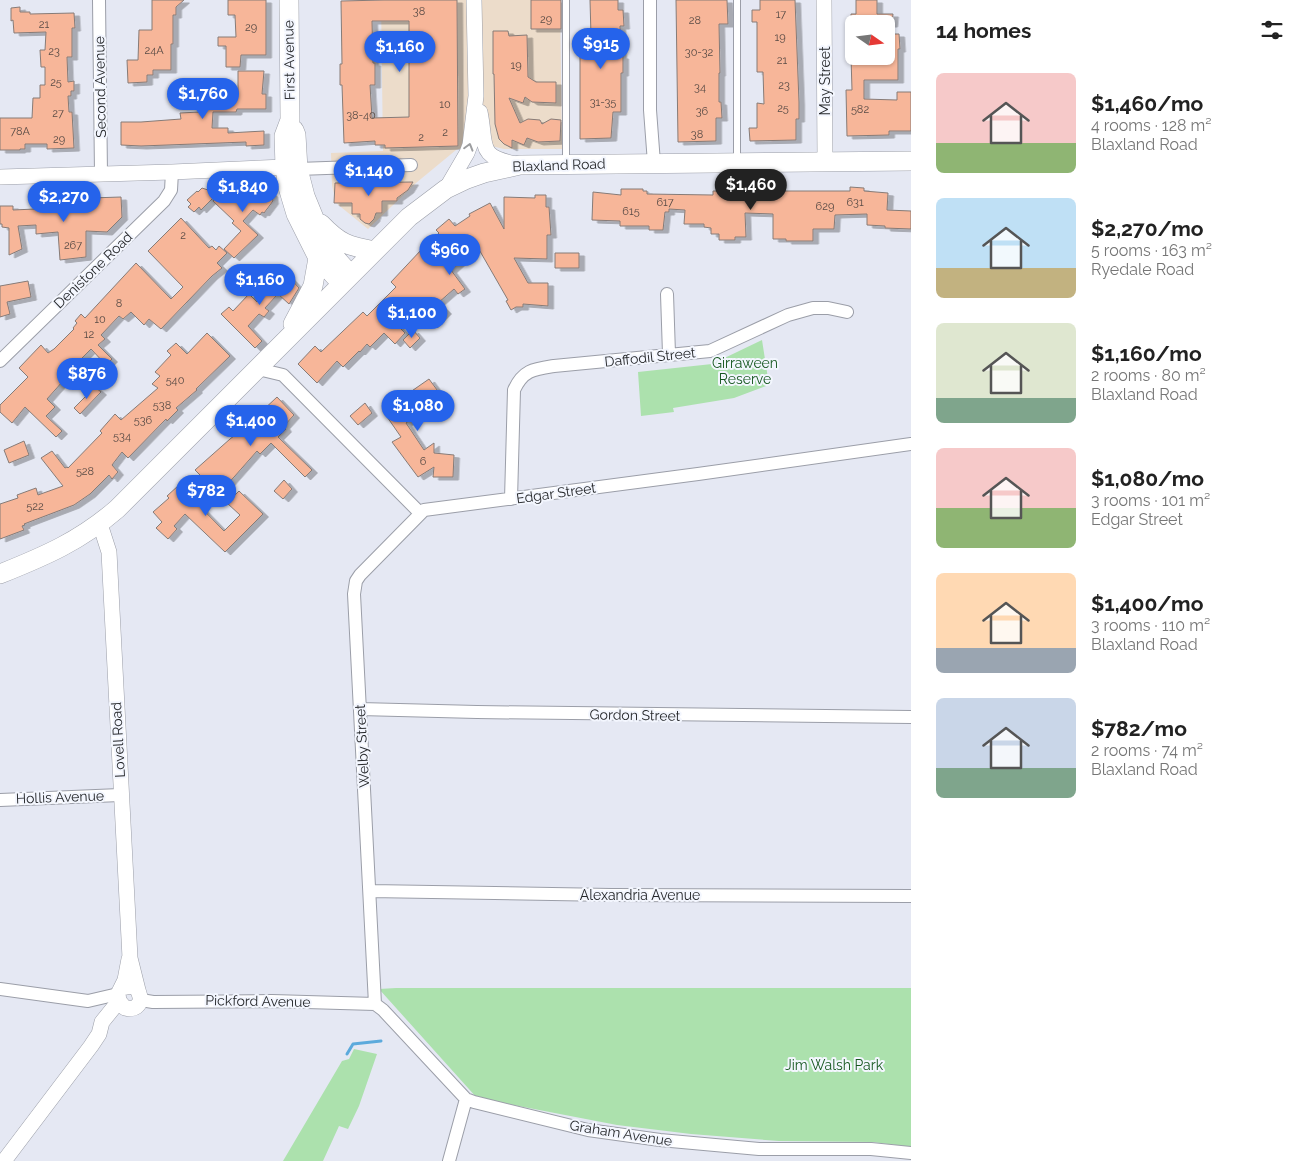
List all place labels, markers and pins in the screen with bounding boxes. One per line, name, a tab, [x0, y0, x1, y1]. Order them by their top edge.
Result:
pin: $915	[571, 28, 631, 70]
pin: $1,160	[359, 30, 441, 73]
pin: $1,760	[162, 78, 244, 120]
pin: $1,140	[328, 154, 410, 197]
pin: $1,460	[710, 168, 792, 211]
pin: $1,840	[202, 170, 284, 213]
pin: $2,270	[23, 180, 105, 223]
pin: $960	[420, 234, 480, 276]
pin: $1,160	[219, 264, 301, 306]
pin: $1,100	[371, 296, 453, 339]
pin: $876	[57, 358, 117, 400]
pin: $1,080	[377, 390, 459, 432]
pin: $1,400	[210, 404, 292, 447]
pin: $782	[176, 474, 236, 517]

